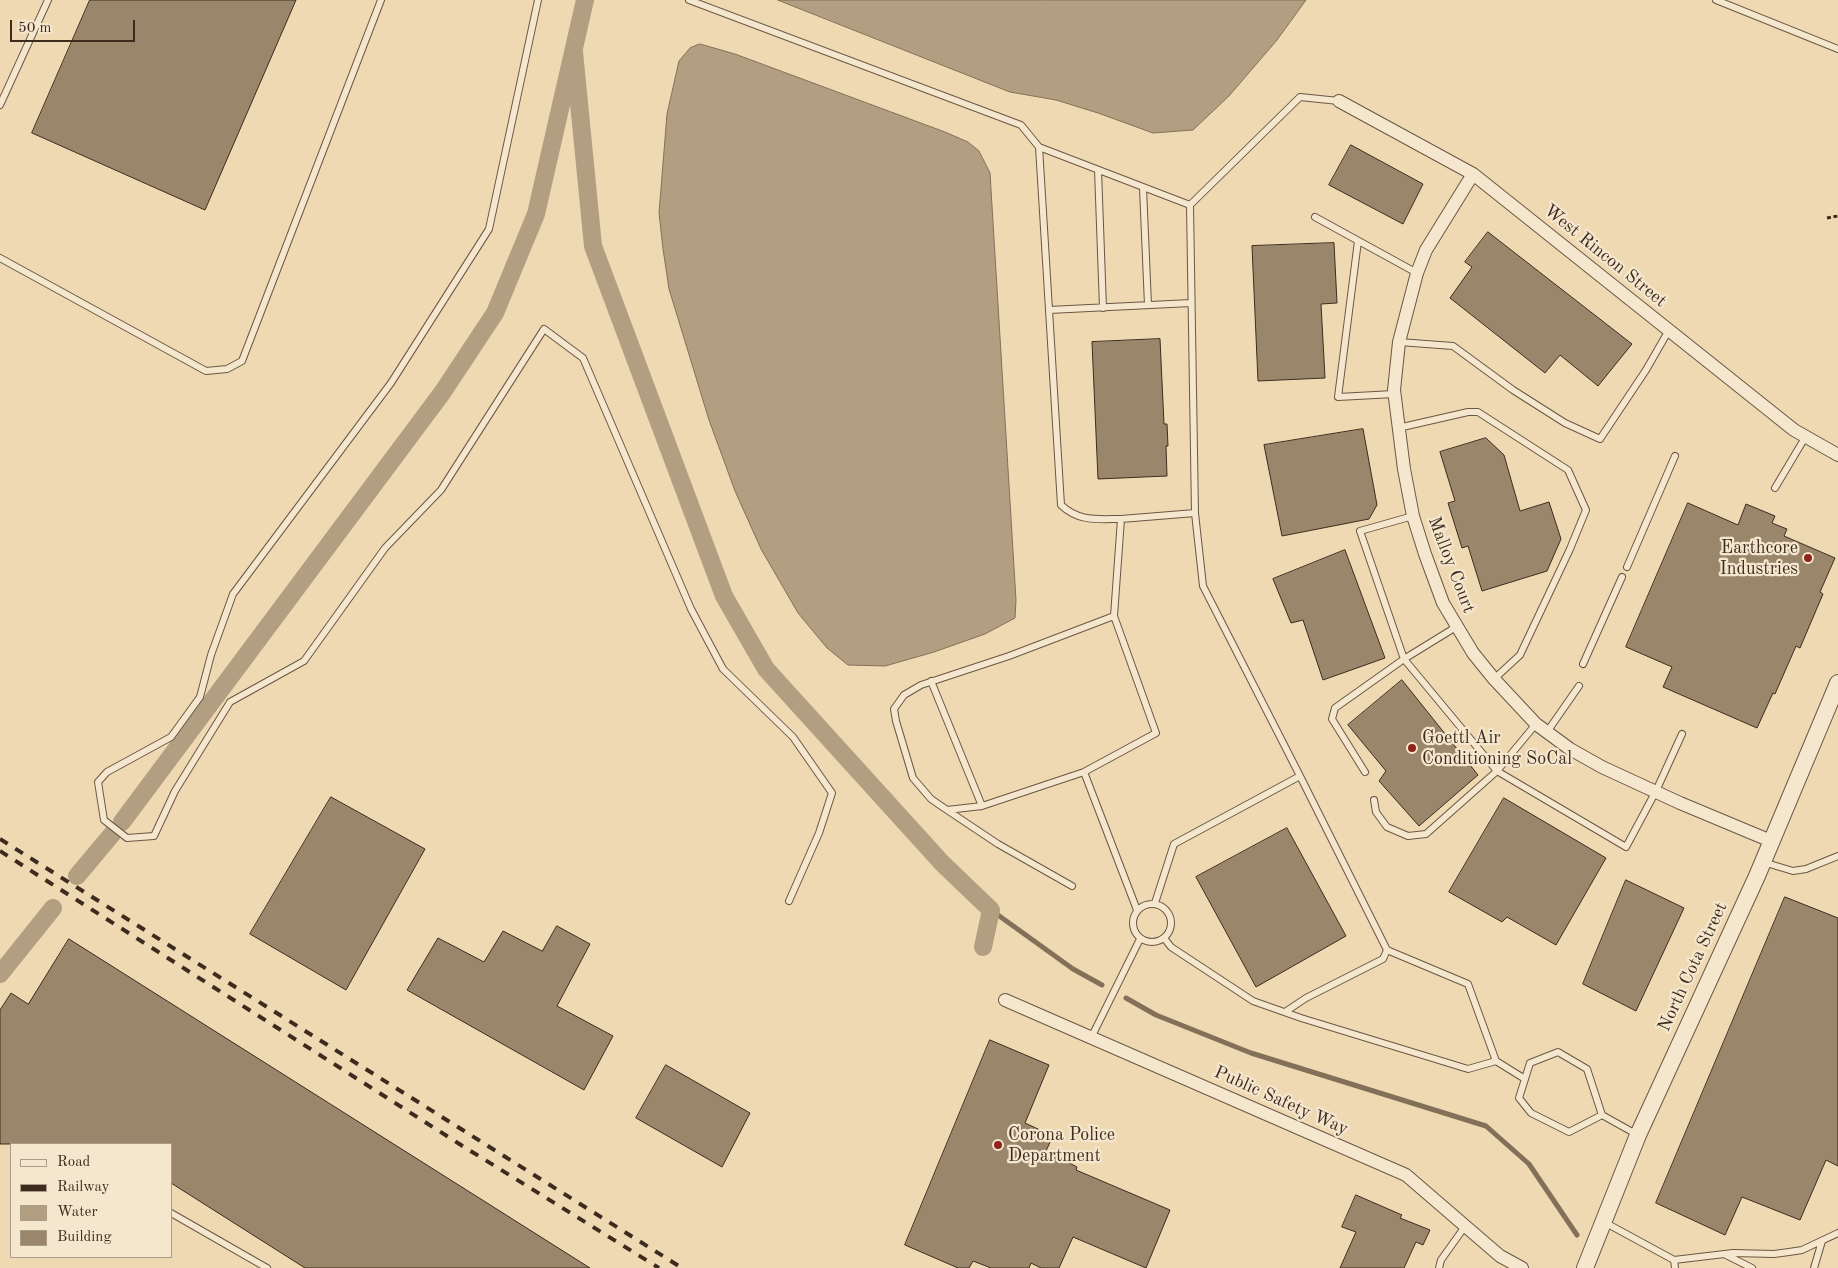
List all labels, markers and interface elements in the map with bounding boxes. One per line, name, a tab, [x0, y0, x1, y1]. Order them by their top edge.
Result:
scale bar	[12, 10, 138, 42]
text: 50 m	[18, 21, 52, 36]
street label: West Rincon Street	[1539, 200, 1671, 312]
street label: Malloy Court	[1423, 514, 1479, 616]
place label: Earthcore Industries	[1720, 537, 1798, 580]
marker: Earthcore Industries	[1802, 552, 1814, 564]
place label: Goettl Air Conditioning SoCal	[1422, 727, 1572, 770]
marker: Goettl Air Conditioning SoCal	[1406, 742, 1418, 754]
street label: North Cota Street	[1654, 899, 1732, 1035]
street label: Public Safety Way	[1210, 1062, 1352, 1140]
place label: Corona Police Department	[1008, 1124, 1115, 1166]
marker: Corona Police Department	[992, 1139, 1004, 1151]
legend	[10, 1143, 172, 1258]
text: Road	[57, 1155, 90, 1170]
text: Railway	[57, 1180, 110, 1195]
text: Water	[57, 1205, 98, 1220]
text: Building	[57, 1230, 112, 1245]

